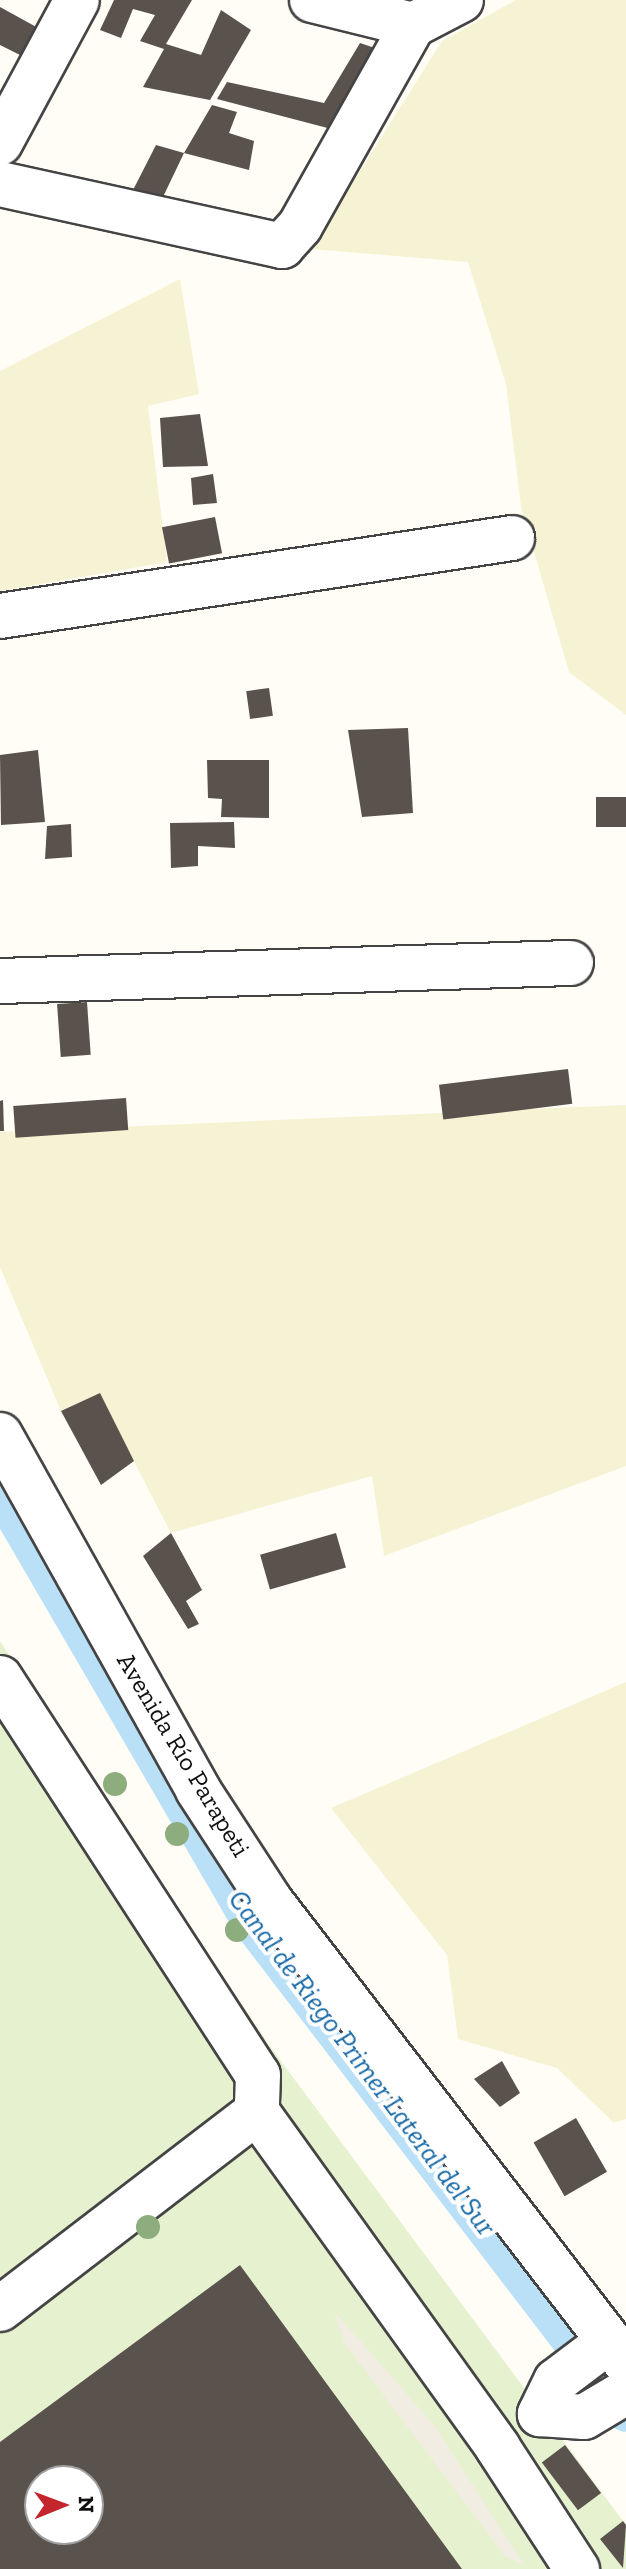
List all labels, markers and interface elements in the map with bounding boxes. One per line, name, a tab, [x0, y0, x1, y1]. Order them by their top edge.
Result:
street label: Avenida Río Parapeti	[110, 1647, 256, 1863]
water label: Canal de Riego Primer Lateral del Sur	[221, 1884, 503, 2242]
north arrow	[24, 2465, 104, 2545]
text: N	[73, 2496, 100, 2513]

